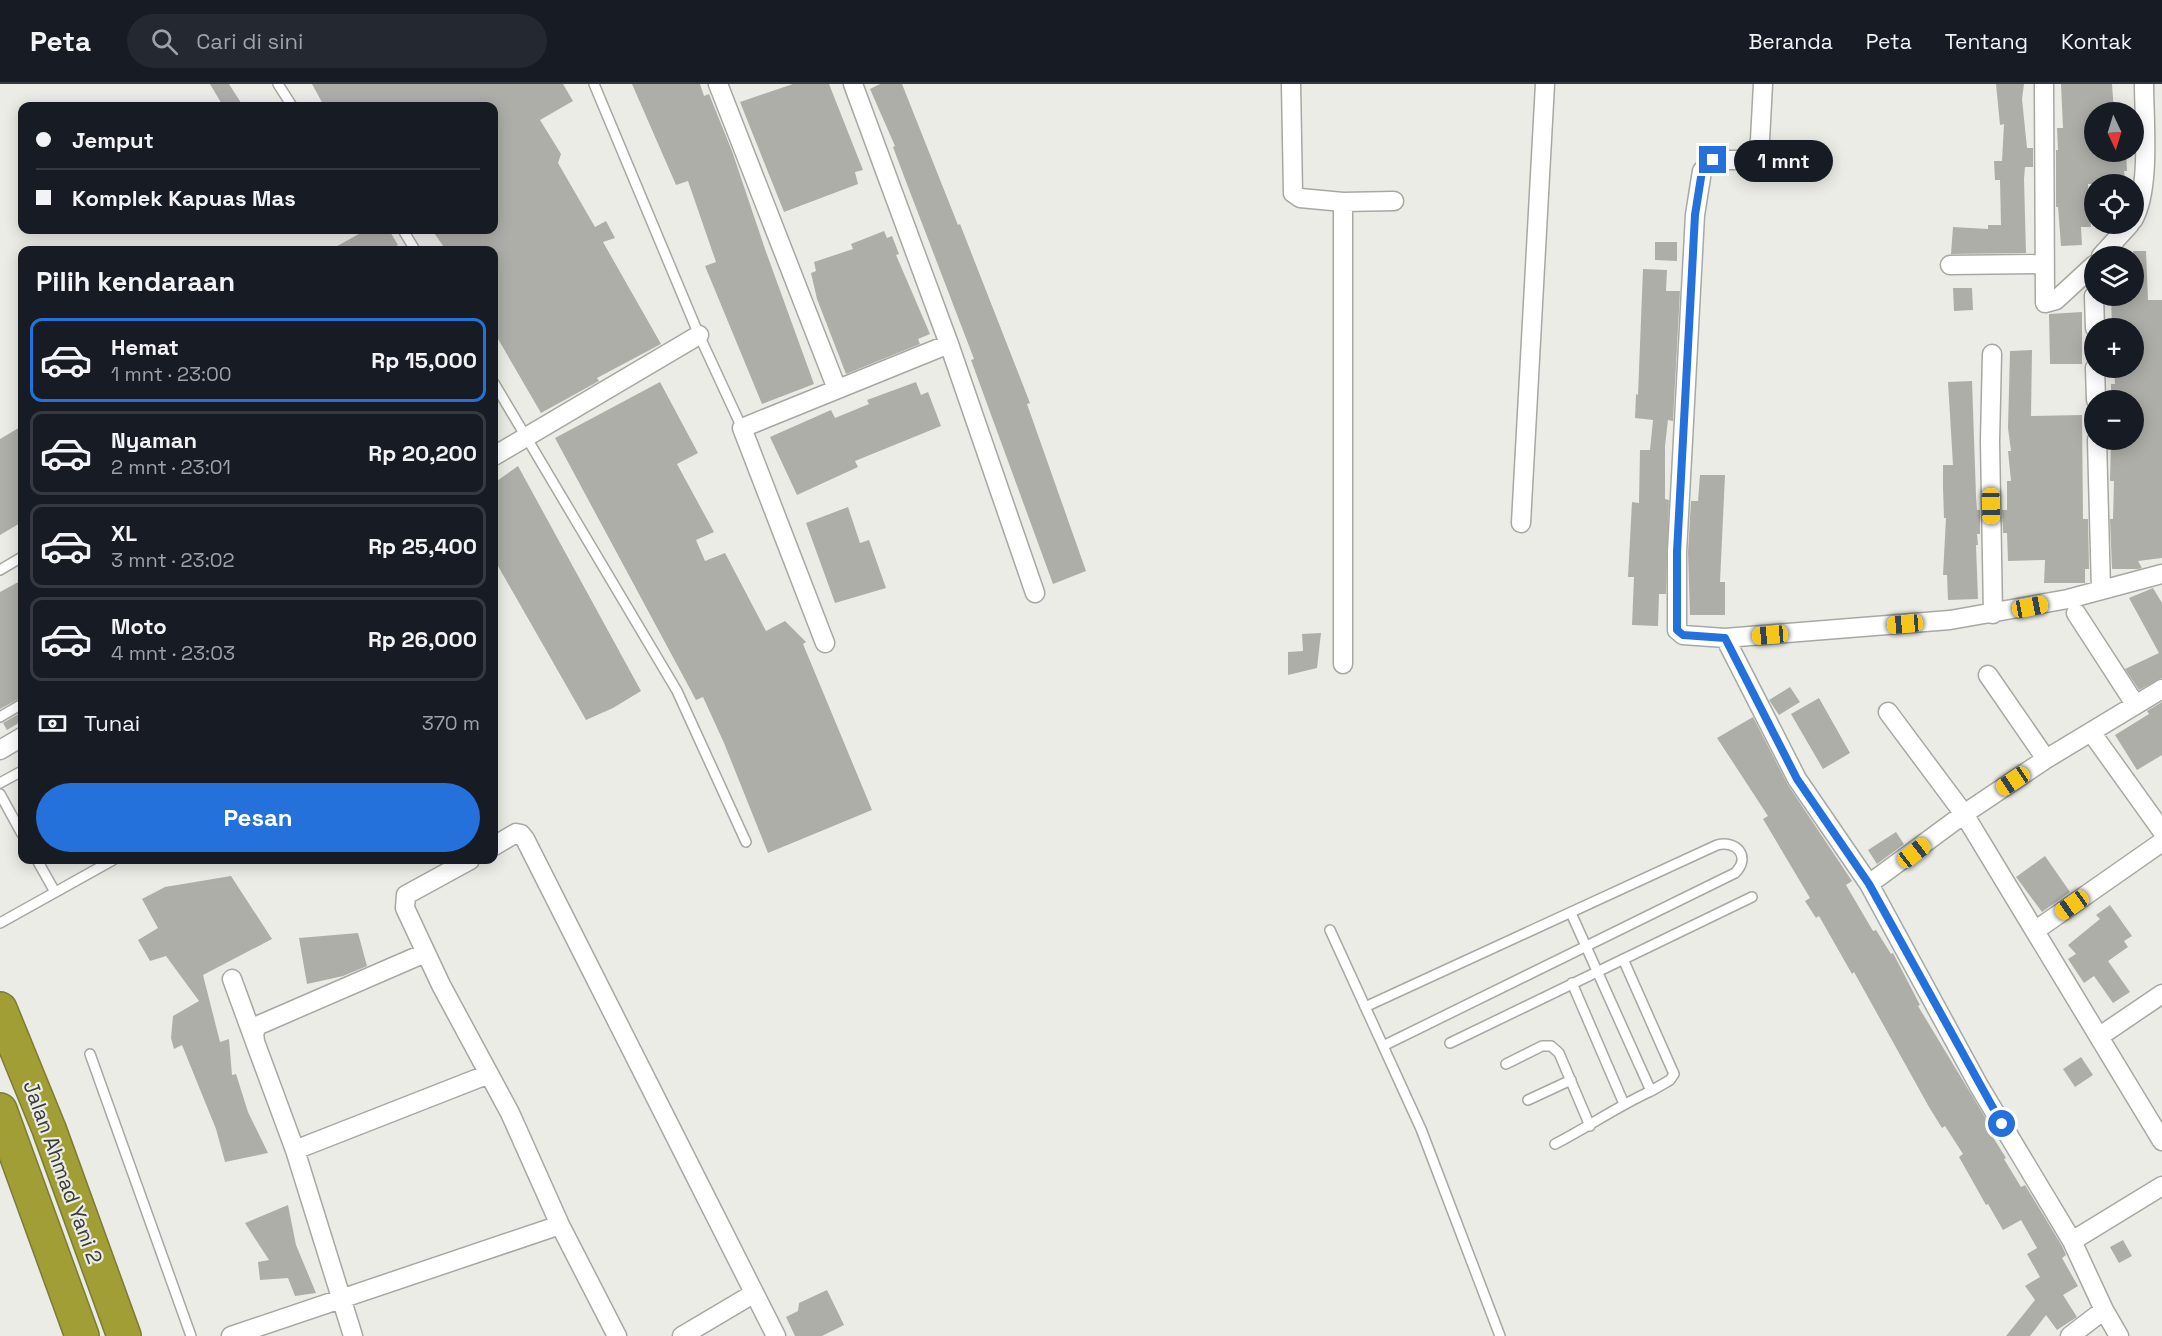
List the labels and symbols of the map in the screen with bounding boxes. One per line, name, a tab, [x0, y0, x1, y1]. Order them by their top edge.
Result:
north arrow	[2084, 102, 2144, 162]
callout: 1 mnt	[1734, 139, 1833, 181]
route end	[1699, 146, 1726, 173]
car	[1982, 488, 2000, 524]
car	[2011, 595, 2049, 619]
car	[1886, 613, 1924, 635]
car	[1751, 624, 1789, 646]
car	[1993, 763, 2033, 799]
car	[1894, 835, 1934, 871]
car	[2052, 887, 2092, 923]
street label: Jalan Ahmad Yani 2	[17, 1077, 109, 1267]
route start	[1988, 1110, 2015, 1137]

